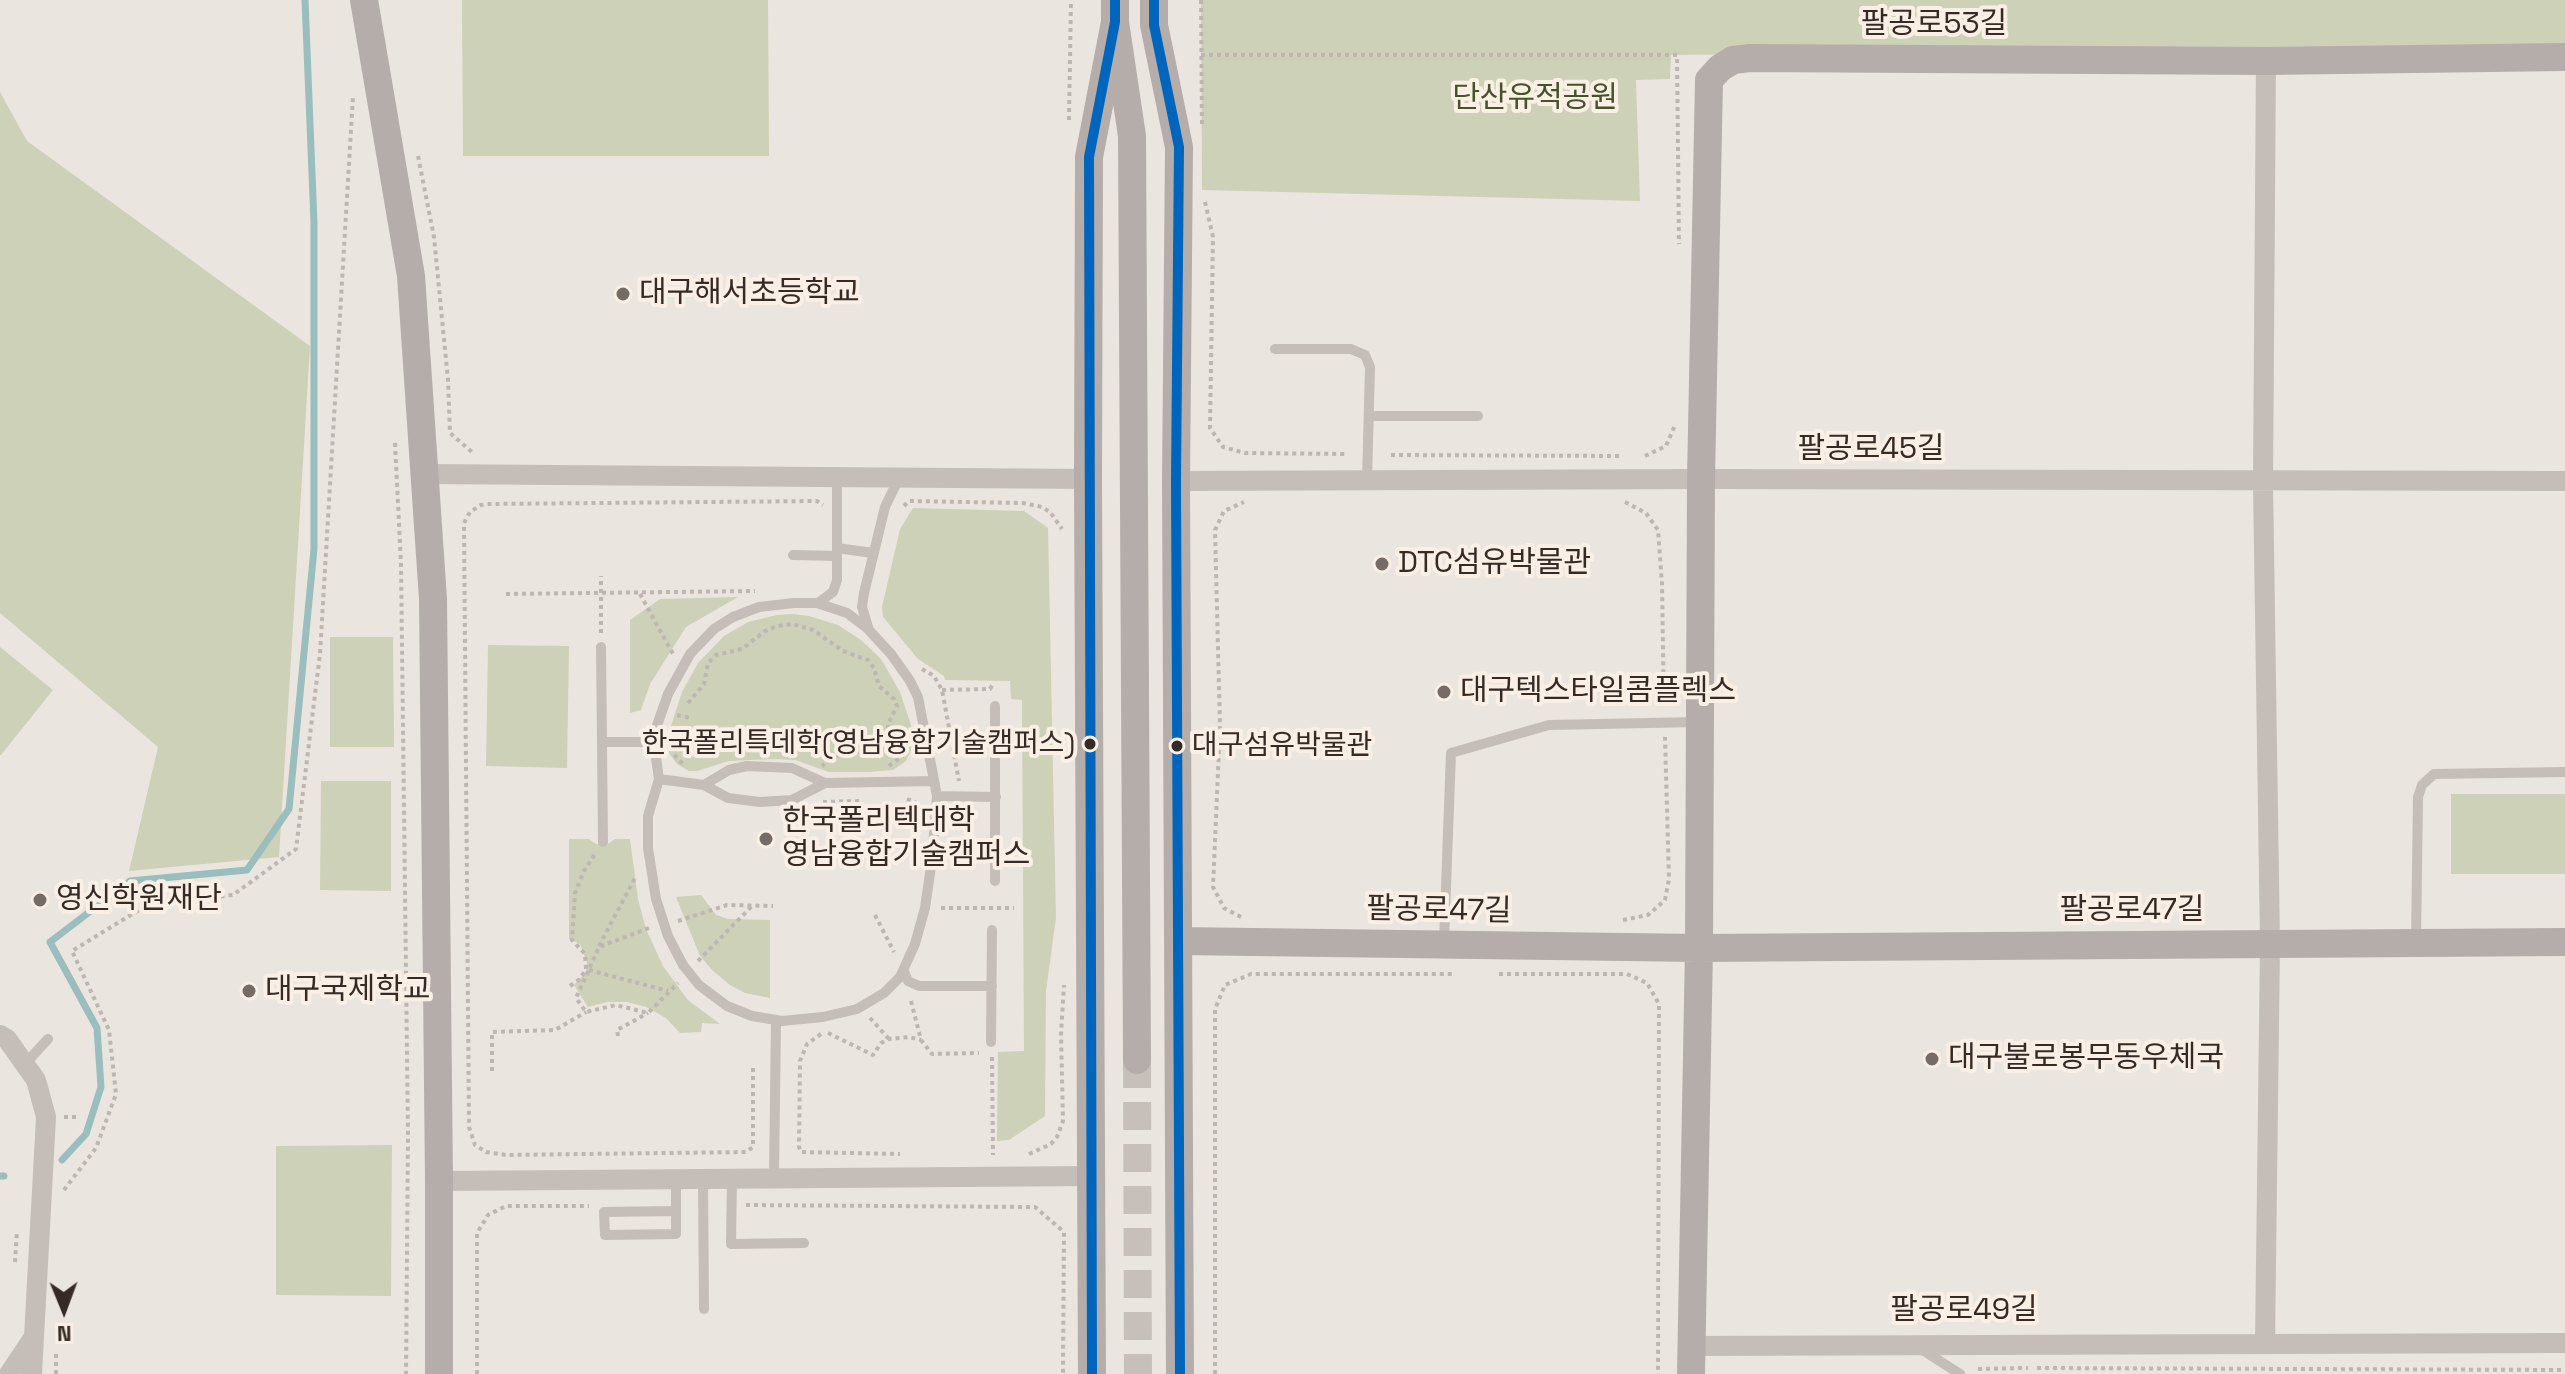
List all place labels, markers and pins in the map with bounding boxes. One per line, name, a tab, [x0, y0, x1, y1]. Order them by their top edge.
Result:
place label: 대구해서초등학교	[639, 276, 860, 312]
marker: 대구해서초등학교	[614, 285, 632, 303]
place label: DTC섬유박물관	[1398, 546, 1591, 582]
marker: DTC섬유박물관	[1373, 555, 1391, 573]
place label: 대구텍스타일콤플렉스	[1460, 674, 1736, 710]
marker: 대구텍스타일콤플렉스	[1435, 683, 1453, 701]
place label: 한국폴리특데학(영남융합기술캠퍼스)	[642, 727, 1075, 761]
place label: 대구섬유박물관	[1192, 729, 1372, 763]
marker: 한국폴리특데학(영남융합기술캠퍼스)	[1082, 736, 1098, 752]
marker: 대구섬유박물관	[1169, 738, 1185, 754]
place label: 한국폴리텍대학 영남융합기술캠퍼스	[782, 804, 1030, 874]
marker: 한국폴리텍대학 영남융합기술캠퍼스	[757, 830, 775, 848]
place label: 영신학원재단	[56, 882, 222, 918]
marker: 영신학원재단	[31, 891, 49, 909]
place label: 대구국제학교	[265, 973, 431, 1009]
marker: 대구국제학교	[240, 982, 258, 1000]
place label: 대구불로봉무동우체국	[1948, 1041, 2224, 1077]
marker: 대구불로봉무동우체국	[1923, 1050, 1941, 1068]

